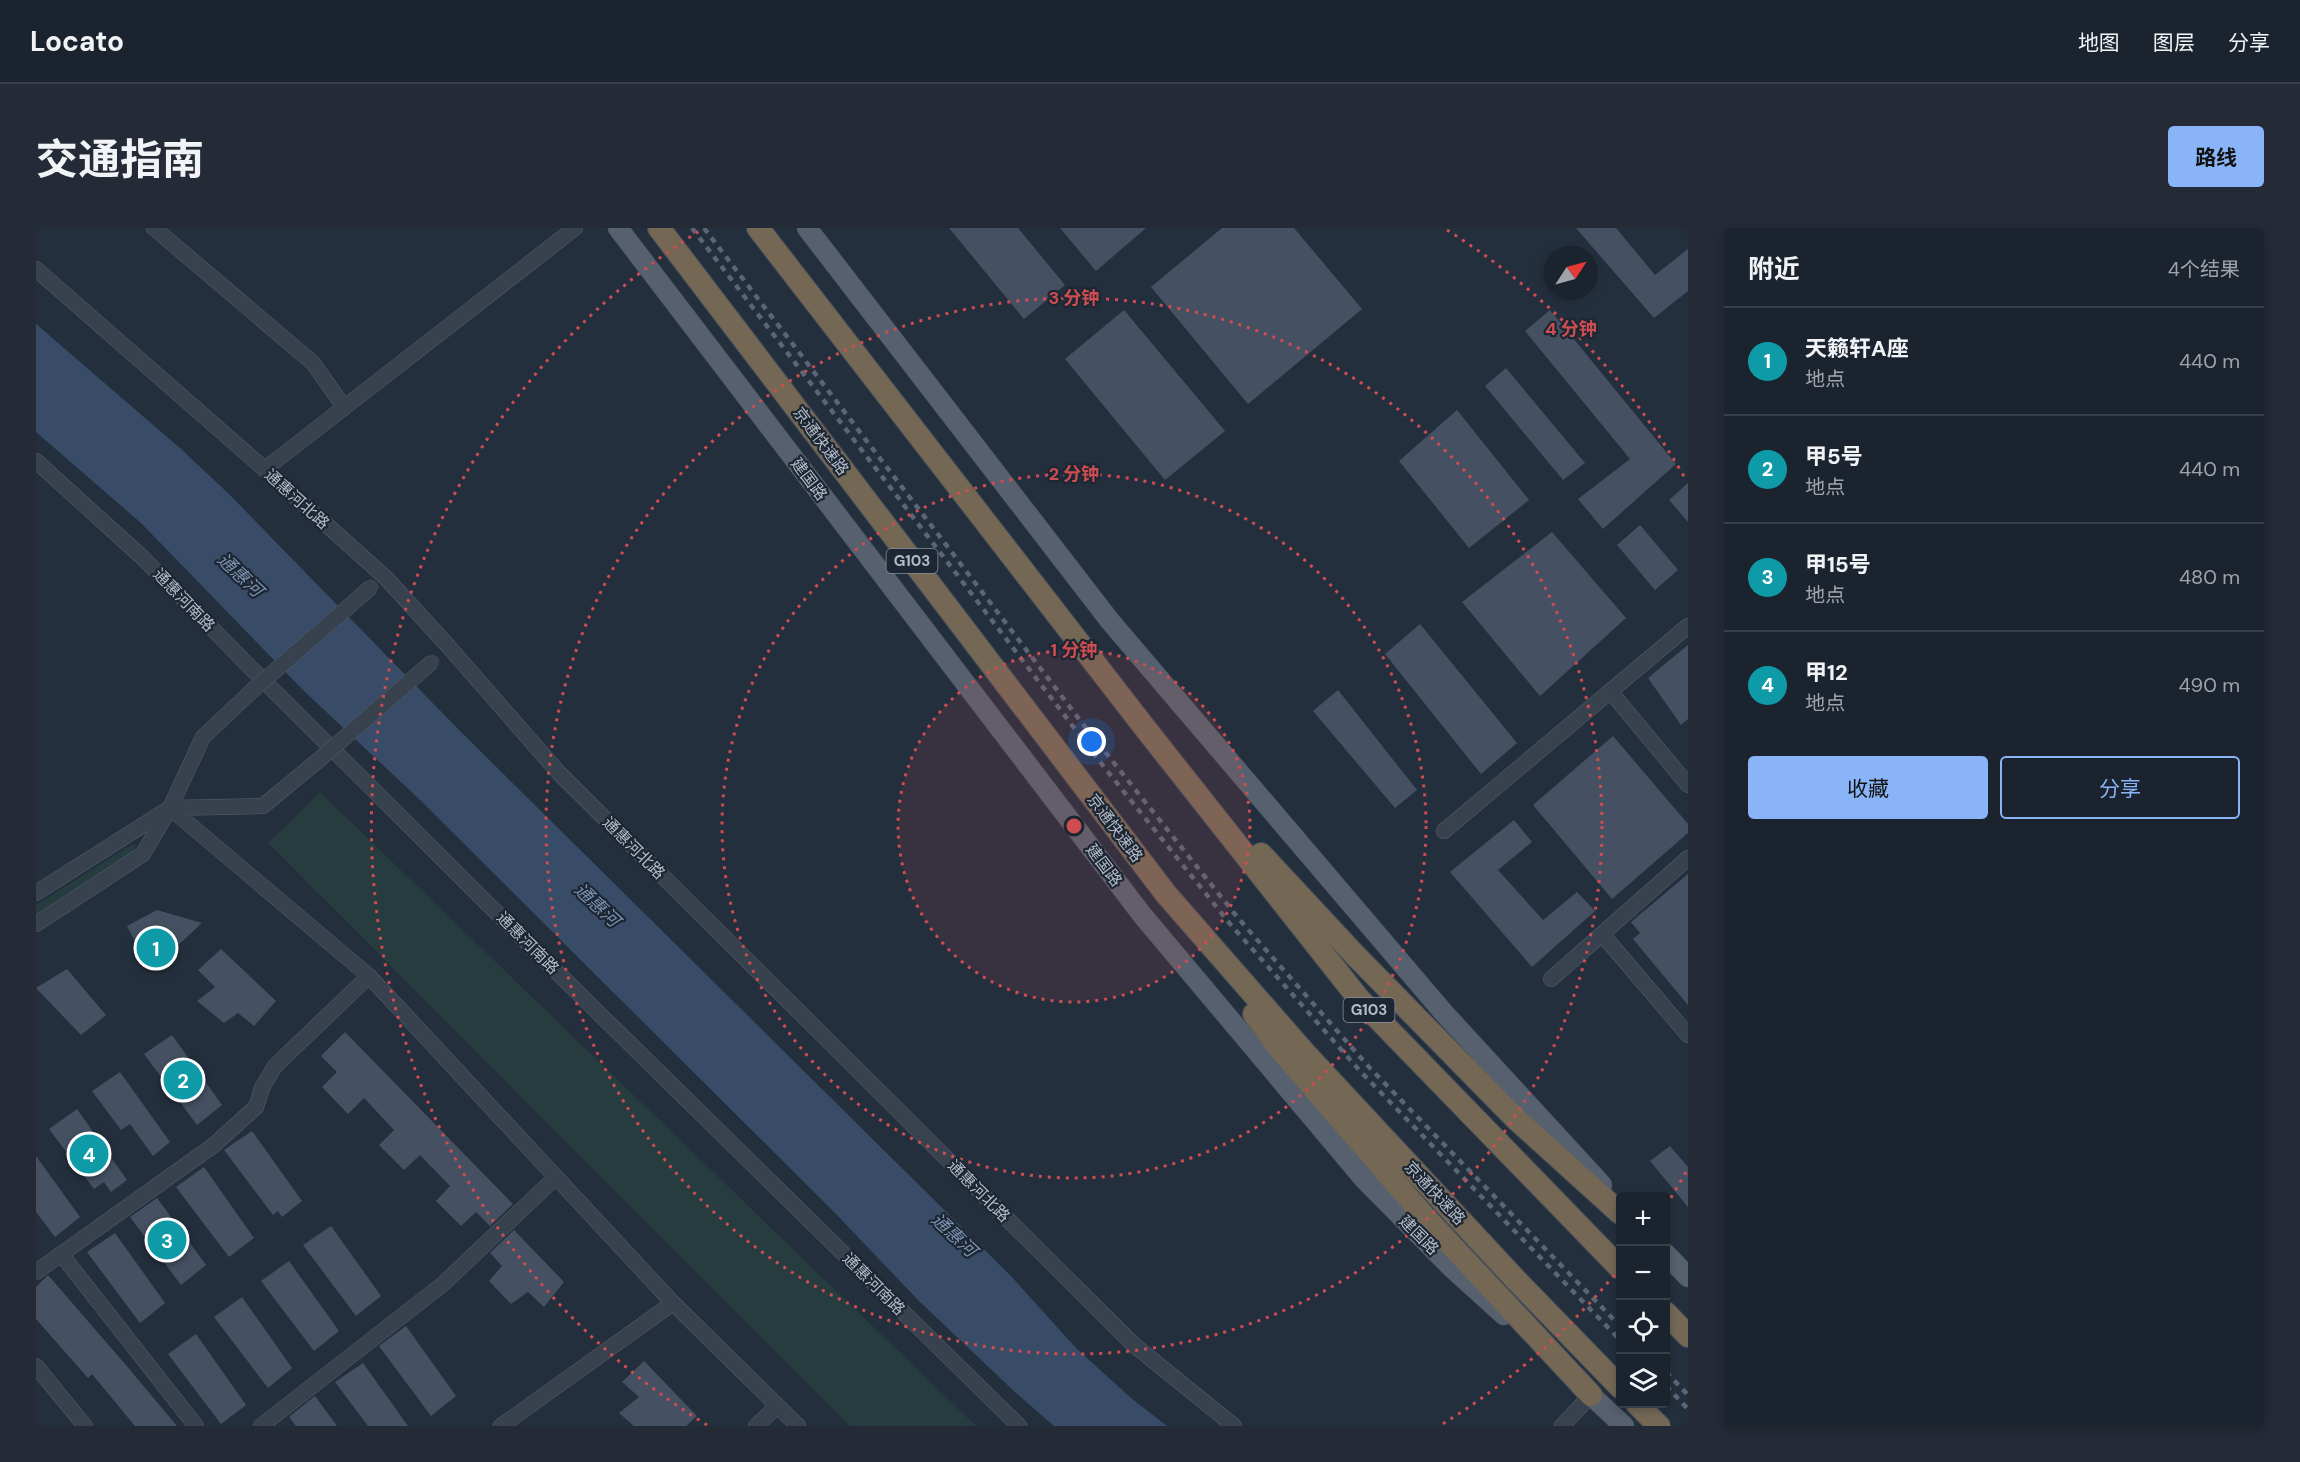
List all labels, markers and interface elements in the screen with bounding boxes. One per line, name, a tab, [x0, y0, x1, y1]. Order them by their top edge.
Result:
text: Locato	[30, 23, 124, 60]
text: 地图	[2078, 29, 2120, 57]
text: 图层	[2153, 29, 2195, 57]
text: 分享	[2228, 29, 2270, 57]
button: 路线	[2168, 126, 2264, 187]
text: 交通指南	[36, 132, 204, 187]
north arrow	[1544, 246, 1598, 300]
text: 附近	[1748, 252, 1800, 286]
text: 4个结果	[2168, 256, 2240, 282]
text: 3 分钟	[1048, 286, 1100, 310]
text: 4 分钟	[1545, 317, 1597, 341]
text: 天籁轩A座	[1805, 334, 1909, 363]
text: 1	[1764, 348, 1771, 374]
text: 440 m	[2179, 348, 2240, 374]
text: 地点	[1805, 366, 1845, 392]
street label: 京通快速路	[789, 403, 853, 479]
text: 甲5号	[1805, 442, 1863, 471]
street label: 建国路	[786, 454, 832, 504]
text: 2	[1762, 456, 1773, 482]
text: 440 m	[2179, 456, 2240, 482]
text: 2 分钟	[1049, 462, 1099, 486]
street label: 通惠河北路	[260, 464, 334, 534]
text: 地点	[1805, 474, 1845, 500]
water label: 通惠河	[212, 548, 270, 604]
road number: G103	[886, 549, 938, 573]
text: 甲15号	[1805, 550, 1871, 579]
street label: 通惠河南路	[149, 564, 219, 636]
text: 3	[1761, 564, 1774, 590]
text: 480 m	[2179, 564, 2240, 590]
text: 地点	[1805, 582, 1845, 608]
text: 1 分钟	[1051, 638, 1097, 662]
text: 甲12	[1805, 658, 1848, 687]
text: 4	[1761, 672, 1774, 698]
text: 490 m	[2178, 672, 2240, 698]
text: 地点	[1805, 690, 1845, 716]
your location	[1077, 727, 1106, 756]
button: 收藏	[1748, 756, 1988, 819]
button: 分享	[2000, 756, 2240, 819]
street label: 京通快速路	[1083, 790, 1147, 866]
street label: 通惠河北路	[598, 812, 670, 884]
centre of rings	[1064, 816, 1084, 836]
street label: 建国路	[1081, 840, 1127, 890]
water label: 通惠河	[569, 878, 627, 934]
street label: 通惠河南路	[492, 907, 564, 979]
pin: 1	[136, 926, 176, 970]
road number: G103	[1344, 998, 1394, 1022]
pin: 2	[164, 1058, 202, 1102]
pin: 4	[70, 1132, 108, 1176]
street label: 通惠河北路	[943, 1155, 1015, 1227]
street label: 京通快速路	[1400, 1157, 1470, 1229]
map controls	[1616, 1192, 1670, 1408]
button: +	[1616, 1192, 1670, 1246]
water label: 通惠河	[926, 1208, 984, 1264]
street label: 建国路	[1395, 1211, 1443, 1259]
pin: 3	[148, 1218, 186, 1262]
button: −	[1616, 1246, 1670, 1300]
street label: 通惠河南路	[838, 1248, 910, 1320]
button: locate	[1616, 1300, 1670, 1354]
button: layers	[1616, 1354, 1670, 1408]

